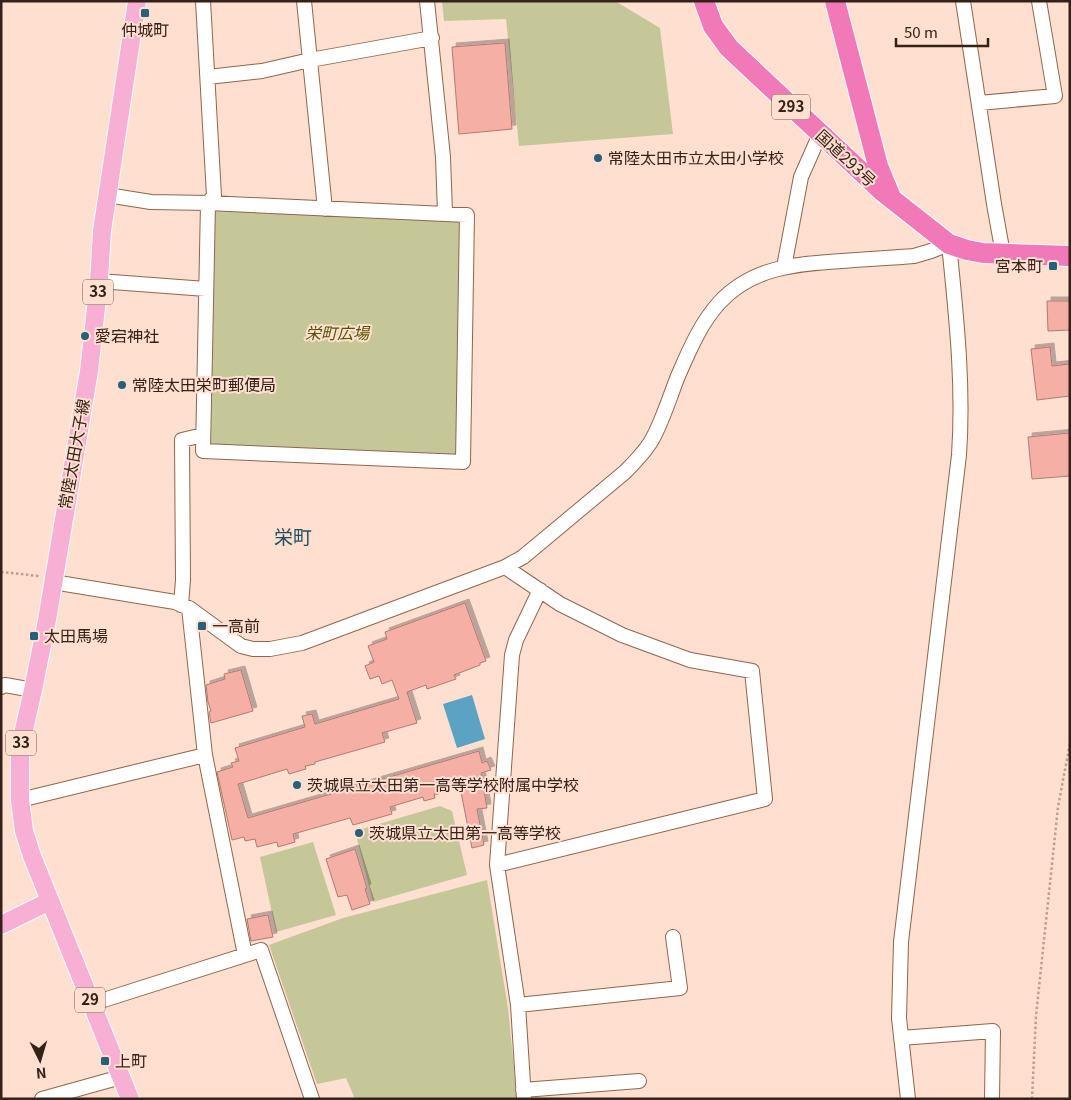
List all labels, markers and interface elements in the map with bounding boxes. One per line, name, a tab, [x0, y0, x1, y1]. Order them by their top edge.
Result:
marker: 仲城町	[139, 7, 151, 19]
scale bar	[896, 15, 988, 47]
place label: 仲城町	[121, 17, 169, 41]
text: 50 m	[904, 21, 938, 42]
road number: 293	[772, 94, 810, 120]
street label: 国道293号	[811, 123, 882, 191]
place label: 常陸太田市立太田小学校	[608, 145, 784, 169]
marker: 常陸太田市立太田小学校	[592, 152, 604, 164]
place label: 宮本町	[995, 253, 1043, 277]
marker: 宮本町	[1047, 260, 1059, 272]
road number: 33	[83, 280, 113, 304]
park label: 栄町広場	[305, 320, 371, 344]
place label: 愛宕神社	[95, 323, 159, 347]
marker: 愛宕神社	[79, 330, 91, 342]
place label: 常陸太田栄町郵便局	[132, 372, 276, 396]
marker: 常陸太田栄町郵便局	[116, 379, 128, 391]
street label: 常陸太田大子線	[51, 397, 95, 511]
district label: 栄町	[274, 522, 312, 549]
place label: 一高前	[212, 613, 260, 637]
marker: 一高前	[196, 620, 208, 632]
place label: 太田馬場	[44, 623, 108, 647]
marker: 太田馬場	[28, 630, 40, 642]
road number: 33	[6, 730, 36, 756]
place label: 茨城県立太田第一高等学校附属中学校	[307, 772, 579, 796]
marker: 茨城県立太田第一高等学校附属中学校	[291, 779, 303, 791]
place label: 茨城県立太田第一高等学校	[369, 820, 561, 844]
marker: 茨城県立太田第一高等学校	[353, 827, 365, 839]
road number: 29	[75, 988, 105, 1012]
north arrow	[15, 1035, 65, 1085]
place label: 上町	[115, 1048, 147, 1072]
marker: 上町	[99, 1055, 111, 1067]
text: N	[35, 1064, 47, 1084]

